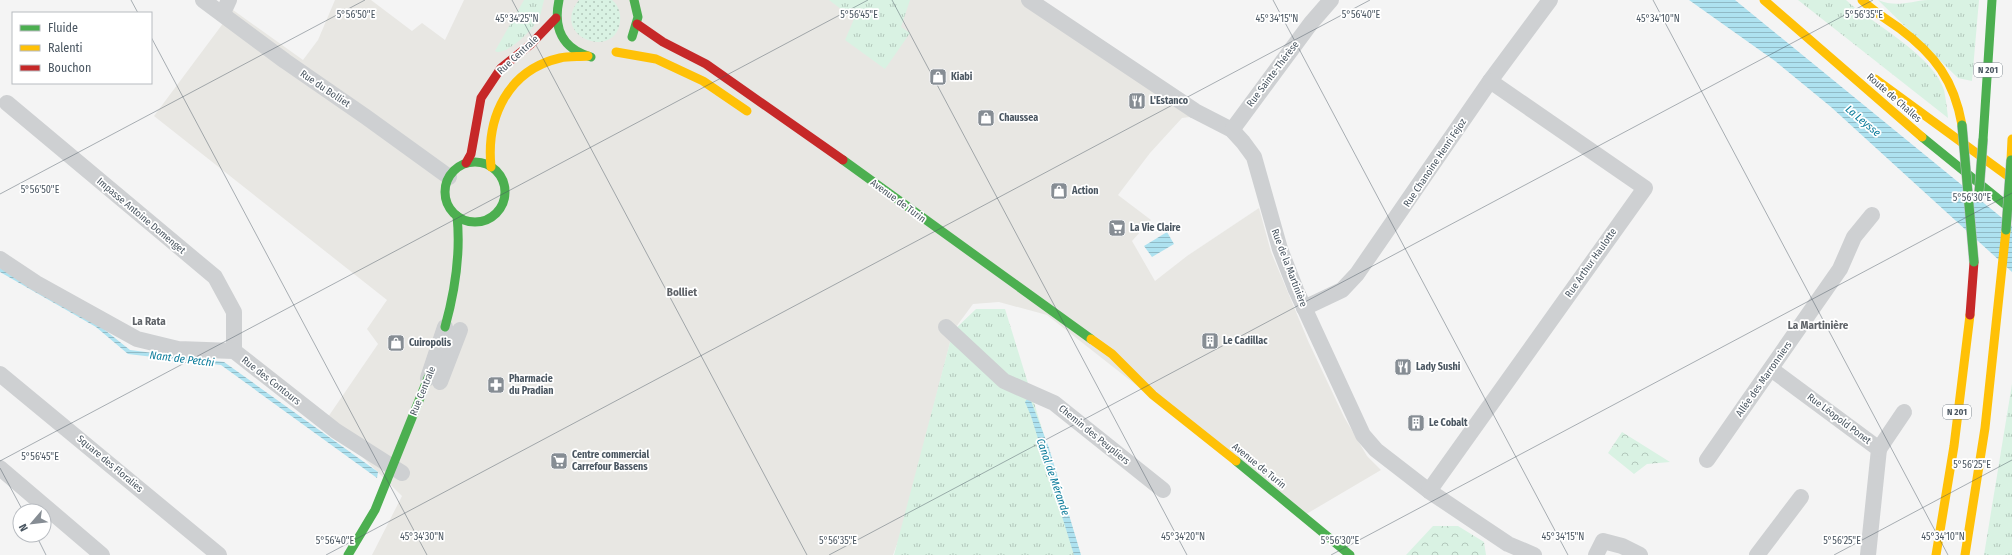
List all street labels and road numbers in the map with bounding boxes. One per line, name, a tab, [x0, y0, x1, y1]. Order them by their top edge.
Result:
street label: Rue Centrale	[495, 33, 541, 77]
street label: Rue Sainte-Thérèse	[1244, 39, 1302, 109]
road number: N 201	[1974, 63, 2002, 77]
street label: Rue du Bolliet	[298, 68, 353, 110]
street label: Route de Challes	[1864, 71, 1924, 125]
street label: Rue Chanoine Henri Fejoz	[1401, 117, 1469, 209]
street label: Impasse Antoine Domenget	[94, 175, 188, 257]
street label: Avenue de Turin	[868, 177, 928, 225]
street label: Rue Arthur Haulotte	[1563, 226, 1619, 300]
street label: Rue de la Martinière	[1269, 227, 1309, 309]
street label: Allée des Marronniers	[1733, 339, 1795, 419]
street label: Rue des Contours	[239, 354, 303, 408]
street label: Rue Centrale	[408, 365, 438, 417]
street label: Rue Léopold Ponet	[1805, 391, 1874, 447]
street label: Chemin des Peupliers	[1056, 403, 1132, 467]
road number: N 201	[1943, 405, 1971, 419]
street label: Square des Floralies	[75, 433, 145, 495]
street label: Avenue de Turin	[1230, 441, 1288, 491]

